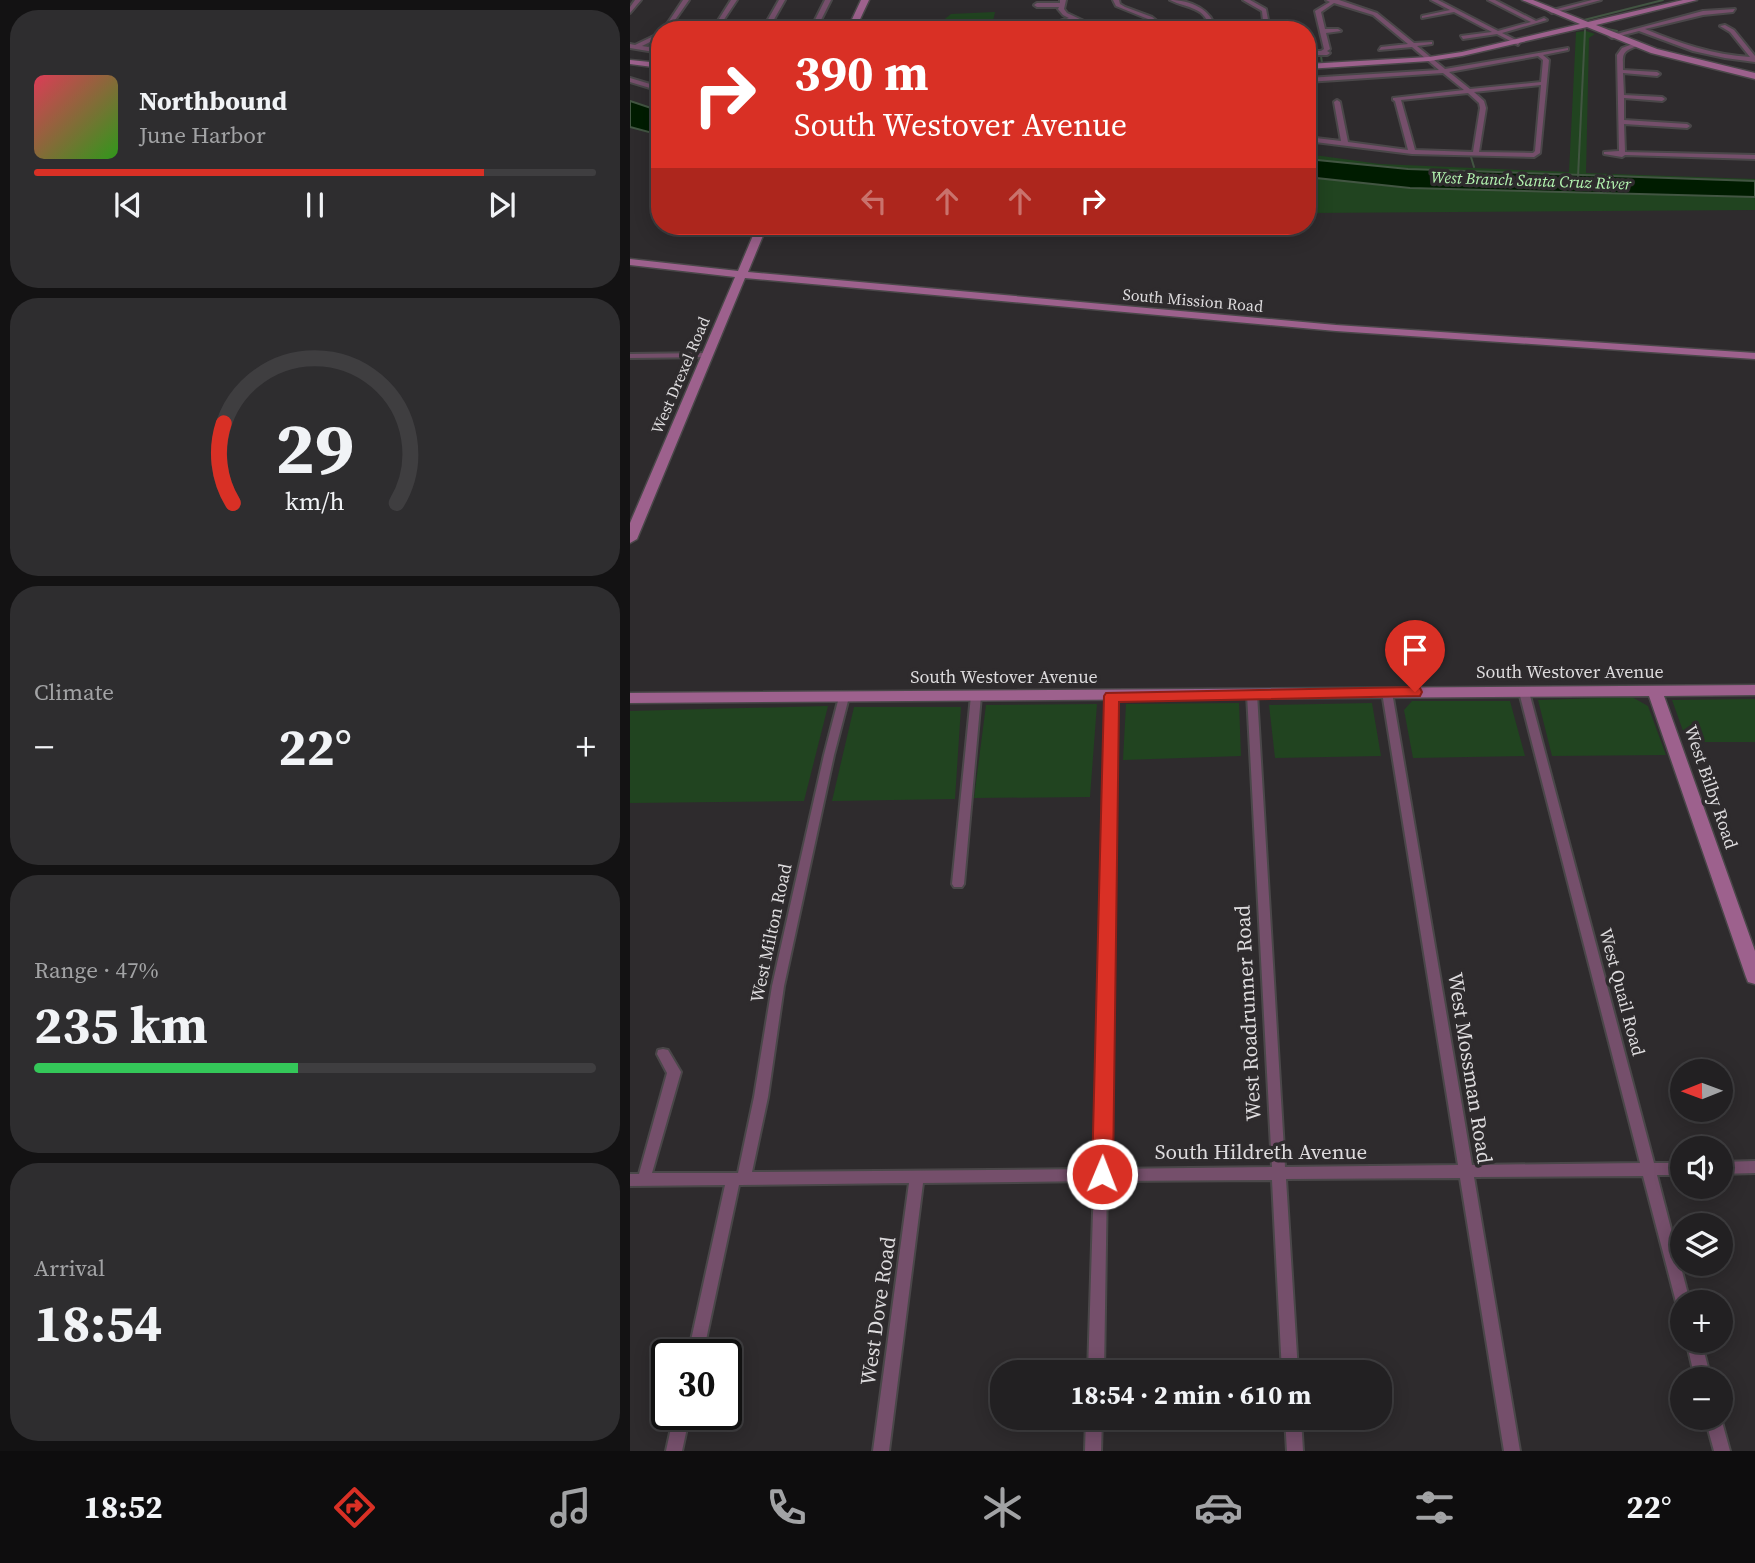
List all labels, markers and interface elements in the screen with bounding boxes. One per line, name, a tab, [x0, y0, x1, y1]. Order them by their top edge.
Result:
text: 390 m	[794, 39, 929, 106]
icon: right	[679, 49, 770, 140]
text: Northbound	[139, 83, 287, 119]
text: South Westover Avenue	[794, 103, 1127, 147]
text: June Harbor	[139, 119, 266, 151]
water label: West Branch Santa Cruz River	[1431, 166, 1632, 195]
icon: left	[855, 182, 893, 220]
icon: ahead	[928, 182, 966, 220]
icon: ahead	[1001, 182, 1039, 220]
icon: right	[1074, 182, 1112, 220]
icon: previous	[109, 186, 147, 224]
icon: pause	[296, 186, 334, 224]
icon: next	[483, 186, 521, 224]
street label: South Mission Road	[1122, 283, 1264, 317]
street label: West Drexel Road	[645, 313, 715, 437]
text: 29	[276, 399, 354, 498]
text: km/h	[285, 484, 345, 518]
pin	[1385, 620, 1445, 692]
icon: arrive	[1396, 631, 1434, 669]
street label: South Westover Avenue	[1476, 659, 1664, 684]
street label: South Westover Avenue	[910, 664, 1098, 689]
text: Climate	[34, 676, 114, 708]
text: 22°	[278, 711, 352, 782]
text: −	[34, 721, 54, 773]
text: +	[576, 721, 596, 773]
street label: West Bilby Road	[1679, 722, 1744, 852]
street label: West Milton Road	[744, 861, 797, 1005]
street label: West Roadrunner Road	[1227, 904, 1268, 1122]
street label: West Quail Road	[1593, 925, 1652, 1058]
text: Range · 47%	[34, 954, 159, 986]
street label: West Mossman Road	[1441, 970, 1500, 1166]
text: 235 km	[34, 989, 208, 1060]
north arrow	[1670, 1059, 1732, 1122]
map controls	[1670, 1059, 1733, 1430]
button: sound	[1670, 1136, 1733, 1199]
position arrow	[1065, 1137, 1139, 1211]
street label: South Hildreth Avenue	[1155, 1137, 1367, 1166]
button: layers	[1670, 1213, 1733, 1276]
street label: West Dove Road	[853, 1235, 902, 1387]
text: Arrival	[34, 1252, 105, 1284]
text: 18:54	[34, 1287, 162, 1358]
button: +	[1670, 1290, 1733, 1353]
speed limit sign: 30	[651, 1339, 742, 1430]
button: −	[1670, 1367, 1733, 1430]
text: 18:54 · 2 min · 610 m	[1071, 1377, 1311, 1413]
icon: directions	[330, 1483, 379, 1532]
icon: music	[546, 1483, 595, 1532]
icon: phone	[762, 1483, 811, 1532]
icon: climate	[978, 1483, 1027, 1532]
icon: car	[1194, 1483, 1243, 1532]
icon: filters	[1410, 1483, 1459, 1532]
text: 18:52	[84, 1485, 163, 1529]
text: 22°	[1626, 1485, 1671, 1529]

